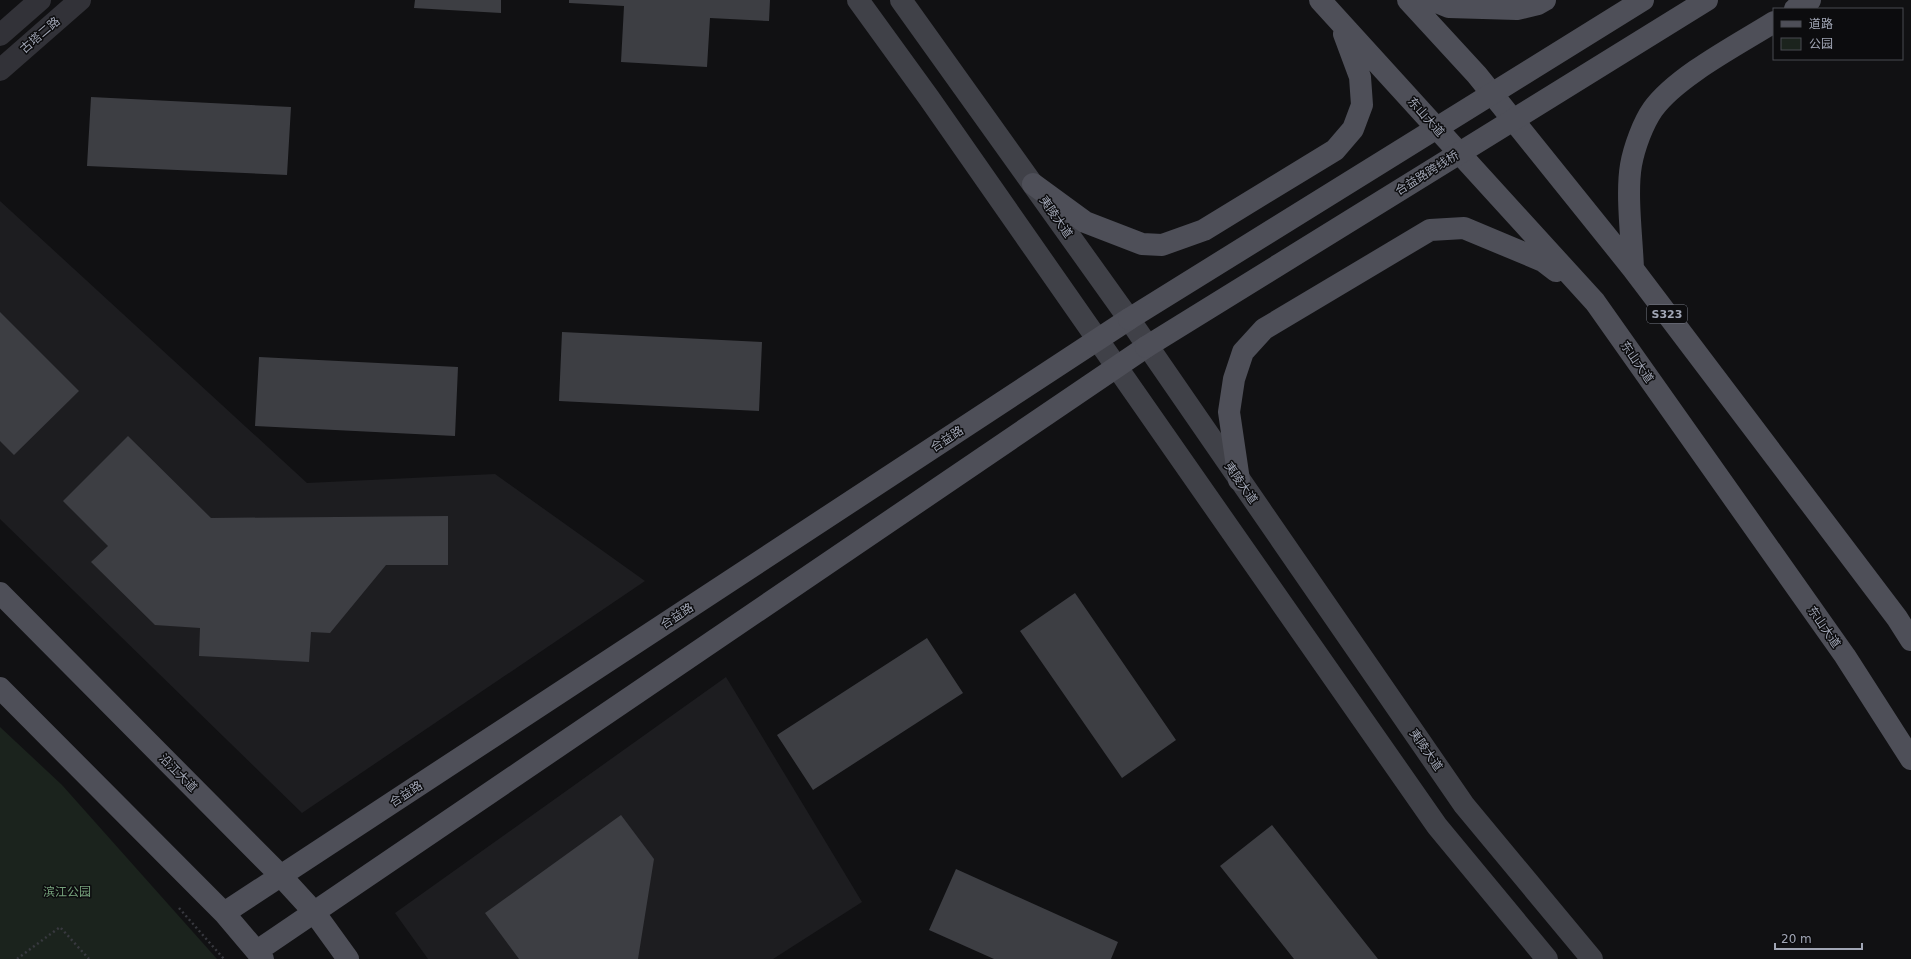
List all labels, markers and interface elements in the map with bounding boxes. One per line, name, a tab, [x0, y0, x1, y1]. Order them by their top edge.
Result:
legend	[1773, 8, 1903, 60]
street label: 古塔二路	[17, 14, 63, 56]
text: 道路	[1809, 17, 1833, 31]
text: 公园	[1809, 37, 1833, 51]
street label: 东山大道	[1405, 94, 1447, 140]
street label: 合益路跨线桥	[1393, 148, 1461, 198]
street label: 夷陵大道	[1036, 193, 1076, 241]
road number: S323	[1647, 305, 1687, 323]
street label: 东山大道	[1617, 338, 1657, 386]
street label: 合益路	[928, 423, 966, 455]
street label: 夷陵大道	[1221, 459, 1261, 507]
street label: 合益路	[658, 600, 696, 632]
street label: 东山大道	[1804, 603, 1844, 651]
street label: 夷陵大道	[1406, 726, 1446, 774]
street label: 沿江大道	[156, 751, 200, 795]
street label: 合益路	[387, 778, 425, 810]
park label: 滨江公园	[43, 885, 91, 899]
scale bar	[1775, 925, 1862, 951]
text: 20 m	[1781, 932, 1812, 946]

